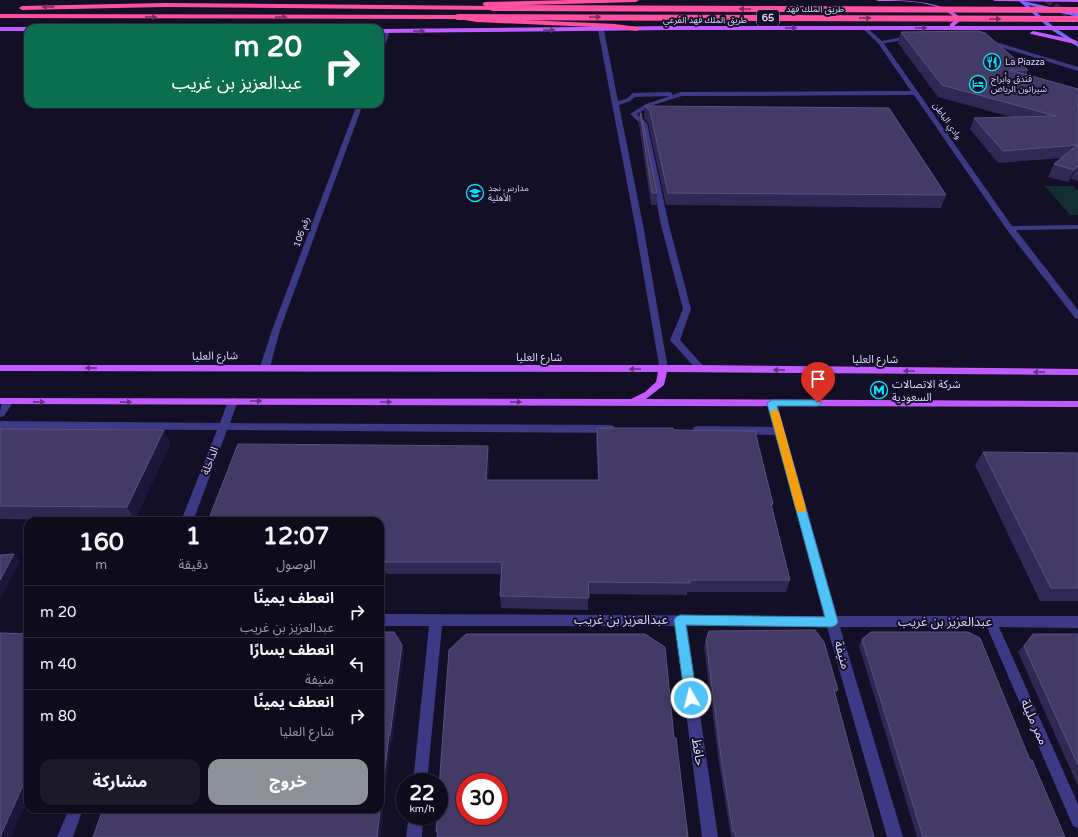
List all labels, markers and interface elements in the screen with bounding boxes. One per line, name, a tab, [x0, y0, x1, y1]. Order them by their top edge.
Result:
one-way arrow	[42, 4, 54, 11]
street label: طريق الملك فهد	[786, 4, 844, 15]
one-way arrow	[738, 6, 751, 12]
road number: 65	[757, 10, 779, 26]
one-way arrow	[145, 14, 158, 20]
one-way arrow	[275, 14, 288, 20]
one-way arrow	[589, 14, 602, 20]
street label: طريق الملك فهد الفرعي	[663, 15, 747, 27]
one-way arrow	[859, 15, 872, 21]
one-way arrow	[989, 16, 1002, 22]
one-way arrow	[785, 25, 798, 31]
one-way arrow	[915, 25, 928, 31]
one-way arrow	[543, 27, 556, 33]
one-way arrow	[413, 28, 426, 34]
text: 20 m	[234, 30, 302, 64]
icon: right	[316, 40, 368, 92]
restaurant icon: La Piazza	[982, 52, 1002, 72]
place label: La Piazza	[1005, 57, 1045, 68]
text: عبدالعزيز بن غريب	[172, 72, 302, 94]
place label: فندق وأبراج شيراتون الرياض	[991, 72, 1047, 95]
hotel icon: فندق وأبراج شيراتون الرياض	[968, 74, 988, 94]
street label: وادي الباطن	[929, 100, 964, 142]
school or university icon: مدارس نجد الأهلية	[465, 183, 485, 203]
place label: مدارس نجد الأهلية	[488, 183, 529, 204]
street label: رقم 106	[291, 215, 313, 249]
street label: شارع العليا	[192, 349, 239, 364]
street label: شارع العليا	[516, 351, 562, 365]
street label: شارع العليا	[852, 353, 898, 367]
pin	[801, 362, 835, 403]
one-way arrow	[84, 365, 97, 371]
one-way arrow	[628, 366, 641, 372]
one-way arrow	[772, 367, 785, 373]
icon: arrive	[807, 368, 829, 390]
one-way arrow	[902, 368, 915, 374]
one-way arrow	[1032, 369, 1045, 375]
place label: شركة الاتصالات السعودية	[892, 378, 961, 404]
metro station icon: شركة الاتصالات السعودية	[869, 380, 889, 400]
one-way arrow	[250, 398, 263, 404]
one-way arrow	[33, 399, 46, 405]
one-way arrow	[120, 399, 133, 405]
one-way arrow	[380, 399, 393, 405]
one-way arrow	[510, 399, 523, 405]
street label: الداخلة	[199, 445, 221, 477]
text: 1	[186, 522, 201, 551]
text: 12:07	[263, 522, 329, 551]
text: 160	[79, 528, 124, 557]
text: m	[95, 557, 107, 573]
text: دقيقة	[179, 557, 208, 573]
text: الوصول	[276, 557, 316, 573]
text: انعطف يمينًا	[253, 589, 334, 607]
icon: right	[346, 601, 368, 623]
text: 20 m	[40, 603, 77, 621]
street label: عبدالعزيز بن غريب	[574, 612, 669, 628]
street label: عبدالعزيز بن غريب	[898, 614, 993, 630]
text: عبدالعزيز بن غريب	[240, 620, 334, 636]
street label: منيفة	[830, 639, 854, 671]
text: انعطف يسارًا	[250, 641, 334, 659]
icon: left	[346, 653, 368, 675]
text: 40 m	[40, 655, 77, 673]
text: منيفة	[305, 672, 334, 688]
position arrow	[670, 677, 712, 719]
text: انعطف يمينًا	[253, 693, 334, 711]
street label: ممر مليلة	[1017, 697, 1051, 748]
icon: right	[346, 705, 368, 727]
text: 80 m	[40, 707, 77, 725]
text: شارع العليا	[280, 724, 334, 740]
street label: حافظ	[688, 737, 708, 767]
button: مشاركة	[40, 759, 200, 805]
button: خروج	[208, 759, 368, 805]
speed limit sign: 30	[456, 773, 508, 825]
text: 22	[409, 782, 435, 806]
text: km/h	[409, 803, 435, 815]

